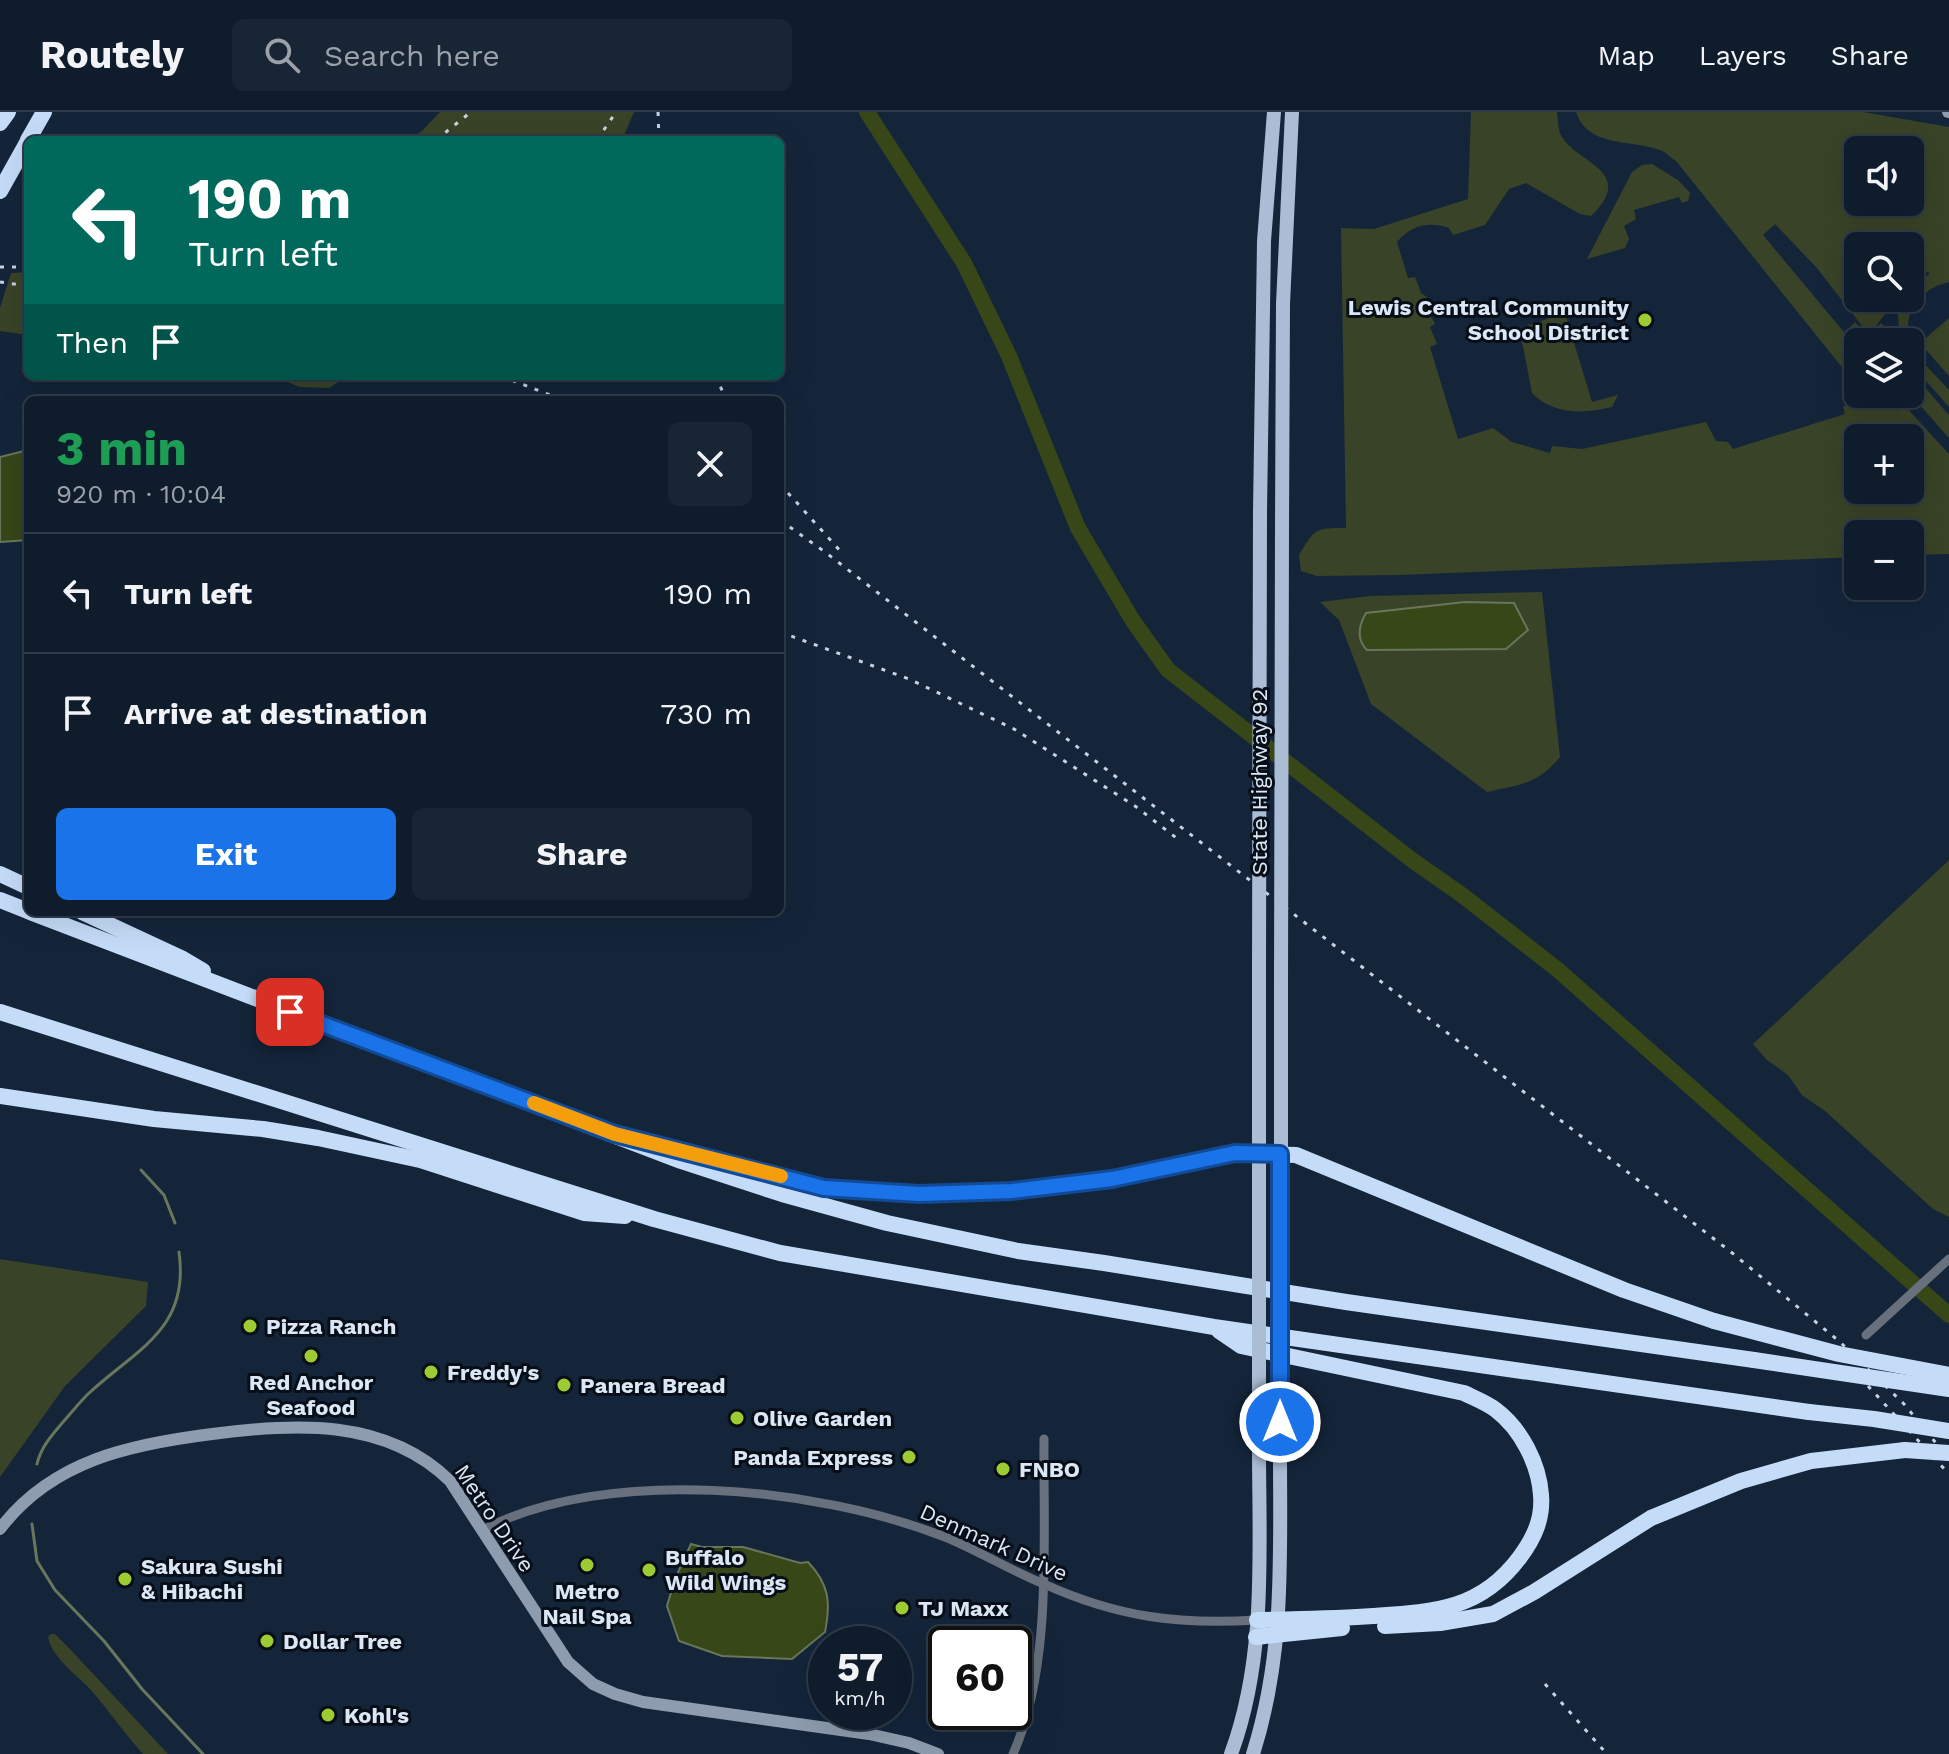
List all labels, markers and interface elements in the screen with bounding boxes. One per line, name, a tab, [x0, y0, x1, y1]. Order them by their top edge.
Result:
search box	[232, 19, 792, 91]
text: Routely	[40, 33, 184, 77]
icon: search	[260, 33, 304, 77]
text: Search here	[324, 38, 500, 73]
text: Map	[1598, 39, 1655, 72]
text: Layers	[1699, 39, 1787, 72]
text: Share	[1831, 39, 1909, 72]
map controls	[1844, 136, 1924, 600]
button: sound	[1844, 136, 1924, 216]
text: 190 m	[188, 166, 351, 232]
icon: left	[56, 168, 160, 272]
button: search	[1844, 232, 1924, 312]
text: Turn left	[188, 233, 338, 275]
place label: Lewis Central Community School District	[1348, 295, 1630, 345]
marker: Lewis Central Community School District	[1636, 311, 1654, 329]
icon: arrive	[144, 320, 188, 364]
text: Then	[56, 325, 128, 360]
button: layers	[1844, 328, 1924, 408]
text: 3 min	[56, 420, 187, 477]
button: close	[668, 422, 752, 506]
button: +	[1844, 424, 1924, 504]
text: 920 m · 10:04	[56, 479, 226, 509]
button: −	[1844, 520, 1924, 600]
icon: left	[56, 571, 100, 615]
text: Turn left	[124, 576, 252, 611]
text: 190 m	[664, 576, 752, 611]
street label: State Highway 92	[1247, 689, 1272, 875]
icon: arrive	[56, 691, 100, 735]
text: Arrive at destination	[124, 696, 428, 731]
text: 730 m	[660, 696, 752, 731]
button: Exit	[56, 808, 396, 900]
button: Share	[412, 808, 752, 900]
pin	[256, 978, 324, 1046]
icon: arrive	[268, 990, 312, 1034]
place label: Pizza Ranch	[266, 1314, 396, 1339]
marker: Pizza Ranch	[241, 1317, 259, 1335]
marker: Red Anchor Seafood	[302, 1347, 320, 1365]
place label: Freddy's	[447, 1360, 540, 1385]
marker: Freddy's	[422, 1363, 440, 1381]
place label: Red Anchor Seafood	[249, 1370, 374, 1420]
place label: Panera Bread	[580, 1373, 726, 1398]
marker: Panera Bread	[555, 1376, 573, 1394]
position arrow	[1238, 1380, 1322, 1464]
place label: Olive Garden	[753, 1406, 892, 1431]
marker: Olive Garden	[728, 1409, 746, 1427]
place label: Panda Express	[733, 1445, 893, 1470]
marker: Panda Express	[900, 1448, 918, 1466]
place label: FNBO	[1019, 1457, 1080, 1482]
street label: Metro Drive	[449, 1460, 540, 1577]
marker: FNBO	[994, 1460, 1012, 1478]
street label: Denmark Drive	[916, 1499, 1071, 1586]
place label: Buffalo Wild Wings	[665, 1545, 787, 1595]
place label: Sakura Sushi & Hibachi	[141, 1554, 283, 1604]
marker: Metro Nail Spa	[578, 1556, 596, 1574]
marker: Buffalo Wild Wings	[640, 1561, 658, 1579]
marker: Sakura Sushi & Hibachi	[116, 1570, 134, 1588]
place label: Metro Nail Spa	[542, 1579, 632, 1629]
place label: TJ Maxx	[918, 1596, 1009, 1621]
marker: TJ Maxx	[893, 1599, 911, 1617]
speed limit sign: 60	[928, 1626, 1032, 1730]
place label: Dollar Tree	[283, 1629, 402, 1654]
marker: Dollar Tree	[258, 1632, 276, 1650]
text: 57	[837, 1644, 883, 1691]
text: km/h	[834, 1686, 886, 1710]
place label: Kohl's	[344, 1703, 409, 1728]
marker: Kohl's	[319, 1706, 337, 1724]

